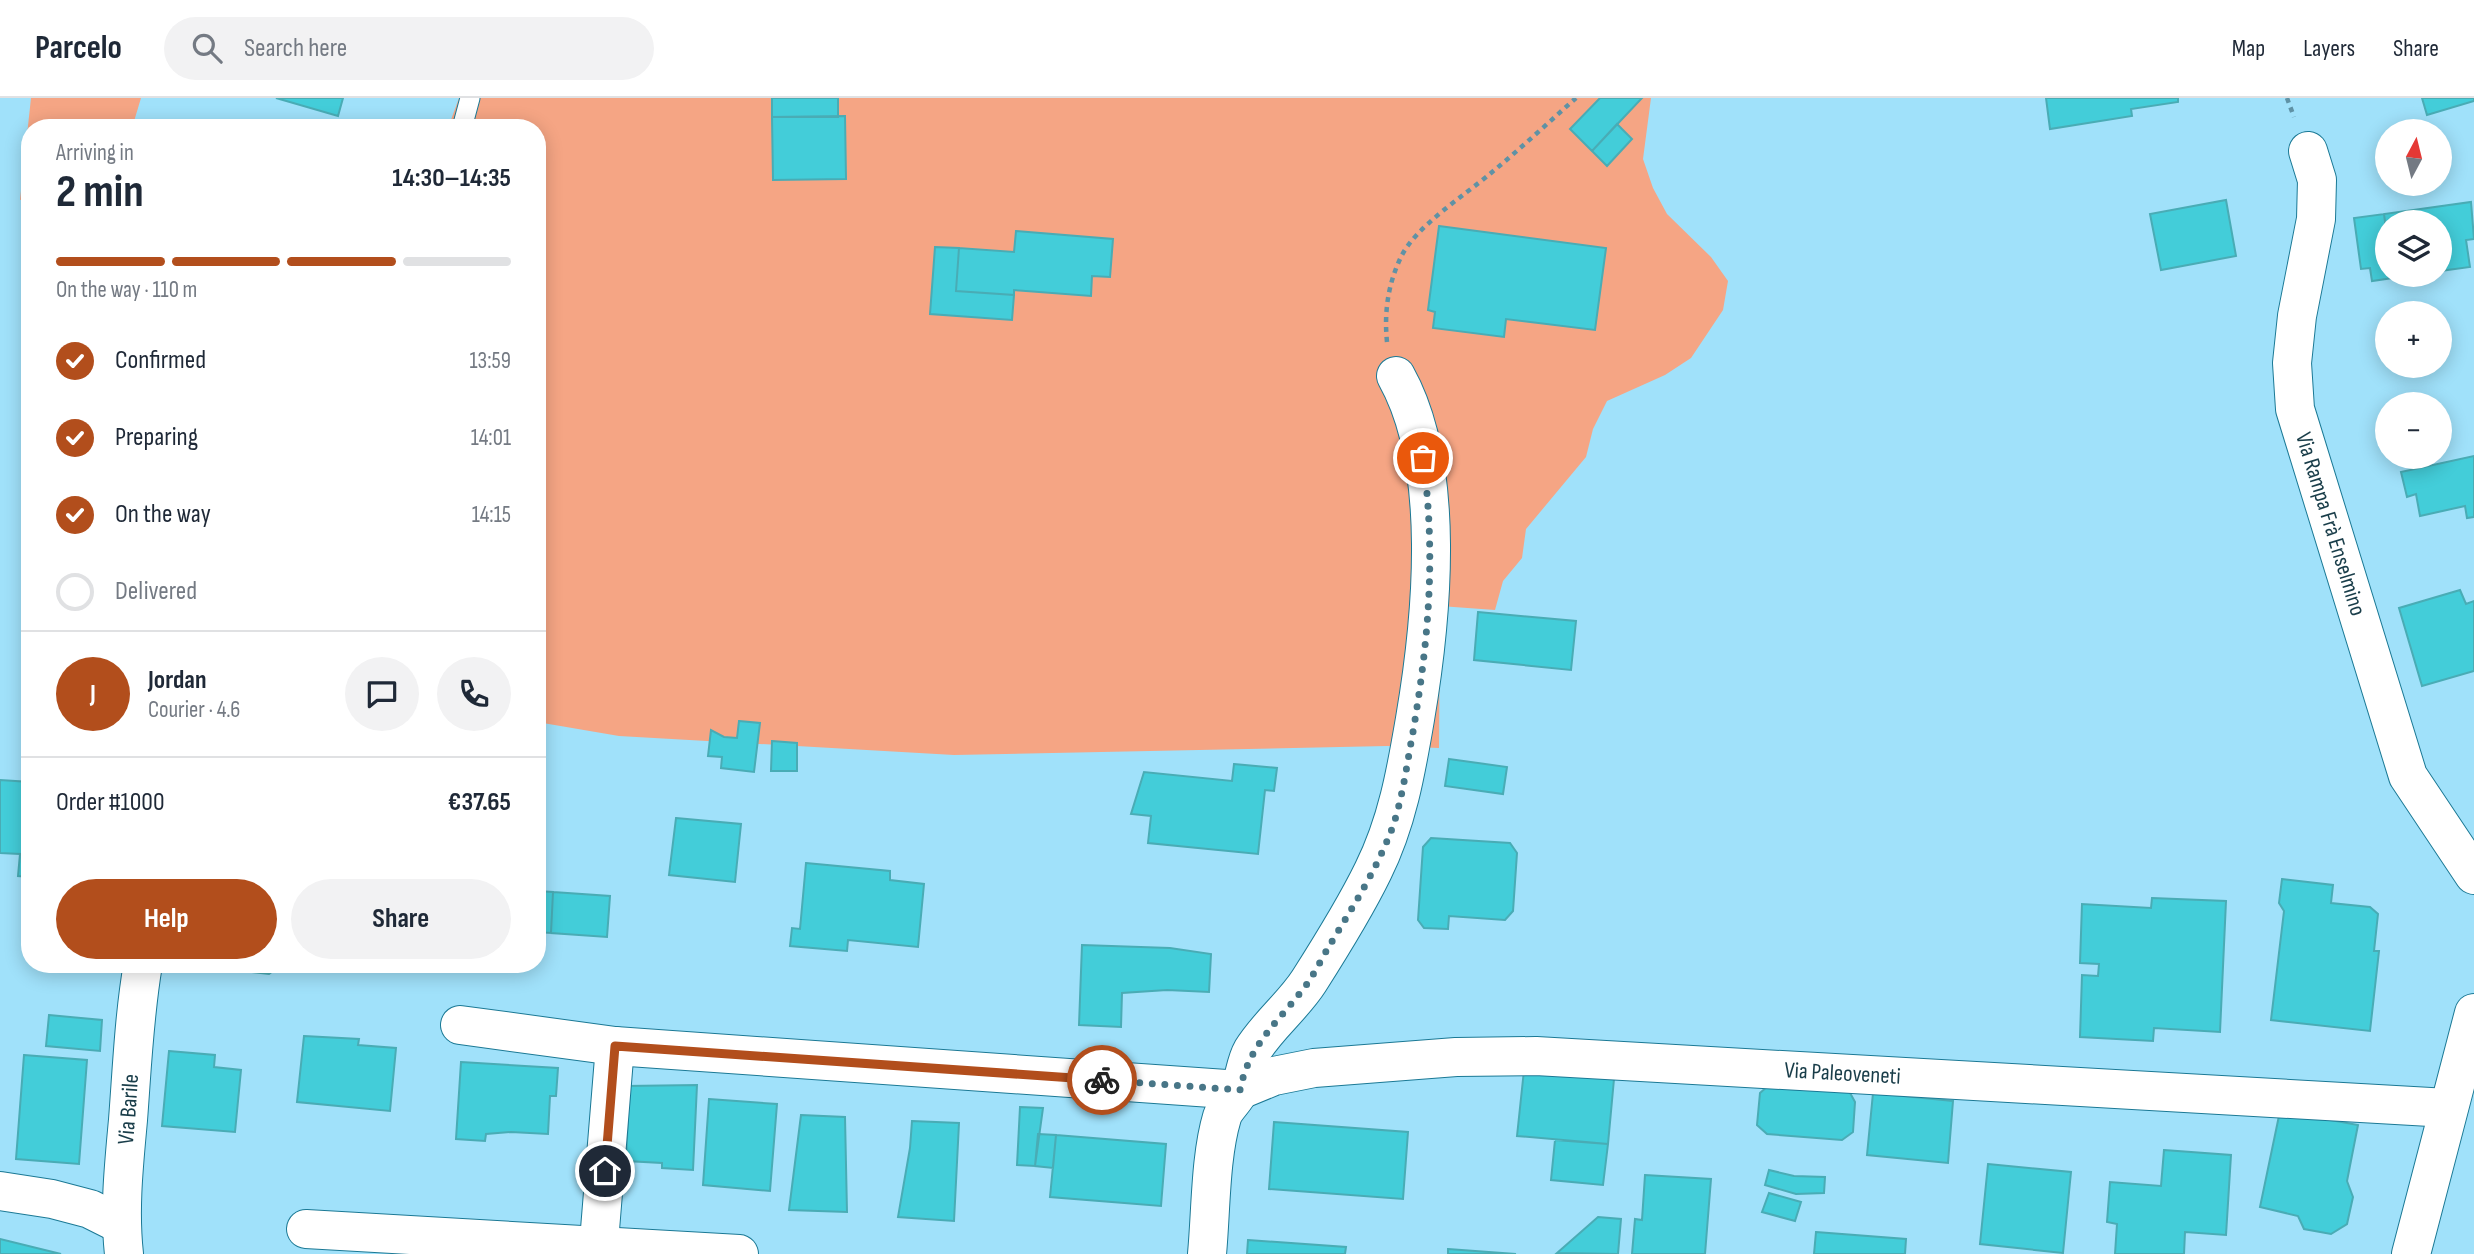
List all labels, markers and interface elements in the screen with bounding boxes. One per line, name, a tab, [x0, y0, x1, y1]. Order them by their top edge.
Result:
search box	[164, 17, 654, 80]
text: Parcelo	[35, 28, 122, 68]
icon: search	[188, 29, 226, 67]
text: Search here	[244, 33, 347, 64]
text: Map	[2232, 34, 2265, 63]
text: Layers	[2303, 34, 2355, 63]
text: Share	[2393, 34, 2439, 63]
north arrow	[2375, 119, 2452, 196]
map controls	[2375, 119, 2452, 469]
text: Arriving in	[56, 139, 134, 167]
text: 14:30–14:35	[392, 163, 511, 194]
text: 2 min	[56, 165, 144, 220]
button: layers	[2375, 210, 2452, 287]
text: On the way · 110 m	[56, 276, 197, 304]
button: +	[2375, 301, 2452, 378]
icon: check	[56, 342, 94, 380]
text: Confirmed	[115, 345, 206, 376]
text: 13:59	[470, 347, 511, 375]
button: −	[2375, 392, 2452, 469]
icon: check	[56, 419, 94, 457]
text: Preparing	[115, 422, 198, 453]
text: 14:01	[471, 424, 511, 452]
pin	[1393, 428, 1453, 488]
street label: Via Rampa Frà Enselmino	[2289, 429, 2372, 619]
icon: bag	[1404, 439, 1442, 477]
icon: check	[56, 496, 94, 534]
text: On the way	[115, 499, 211, 530]
text: 14:15	[472, 501, 511, 529]
text: Delivered	[115, 576, 197, 607]
button: chat	[345, 657, 419, 731]
button: phone	[437, 657, 511, 731]
text: Jordan	[148, 665, 206, 696]
text: J	[90, 679, 96, 710]
text: Courier · 4.6	[148, 696, 240, 724]
text: Order #1000	[56, 787, 164, 818]
text: €37.65	[448, 787, 511, 818]
button: Help	[56, 879, 277, 959]
button: Share	[291, 879, 511, 959]
courier	[1067, 1045, 1137, 1115]
street label: Via Paleoveneti	[1784, 1056, 1902, 1091]
icon: bike	[1083, 1061, 1121, 1099]
street label: Via Barile	[112, 1073, 145, 1146]
pin	[575, 1141, 635, 1201]
icon: home	[586, 1152, 624, 1190]

